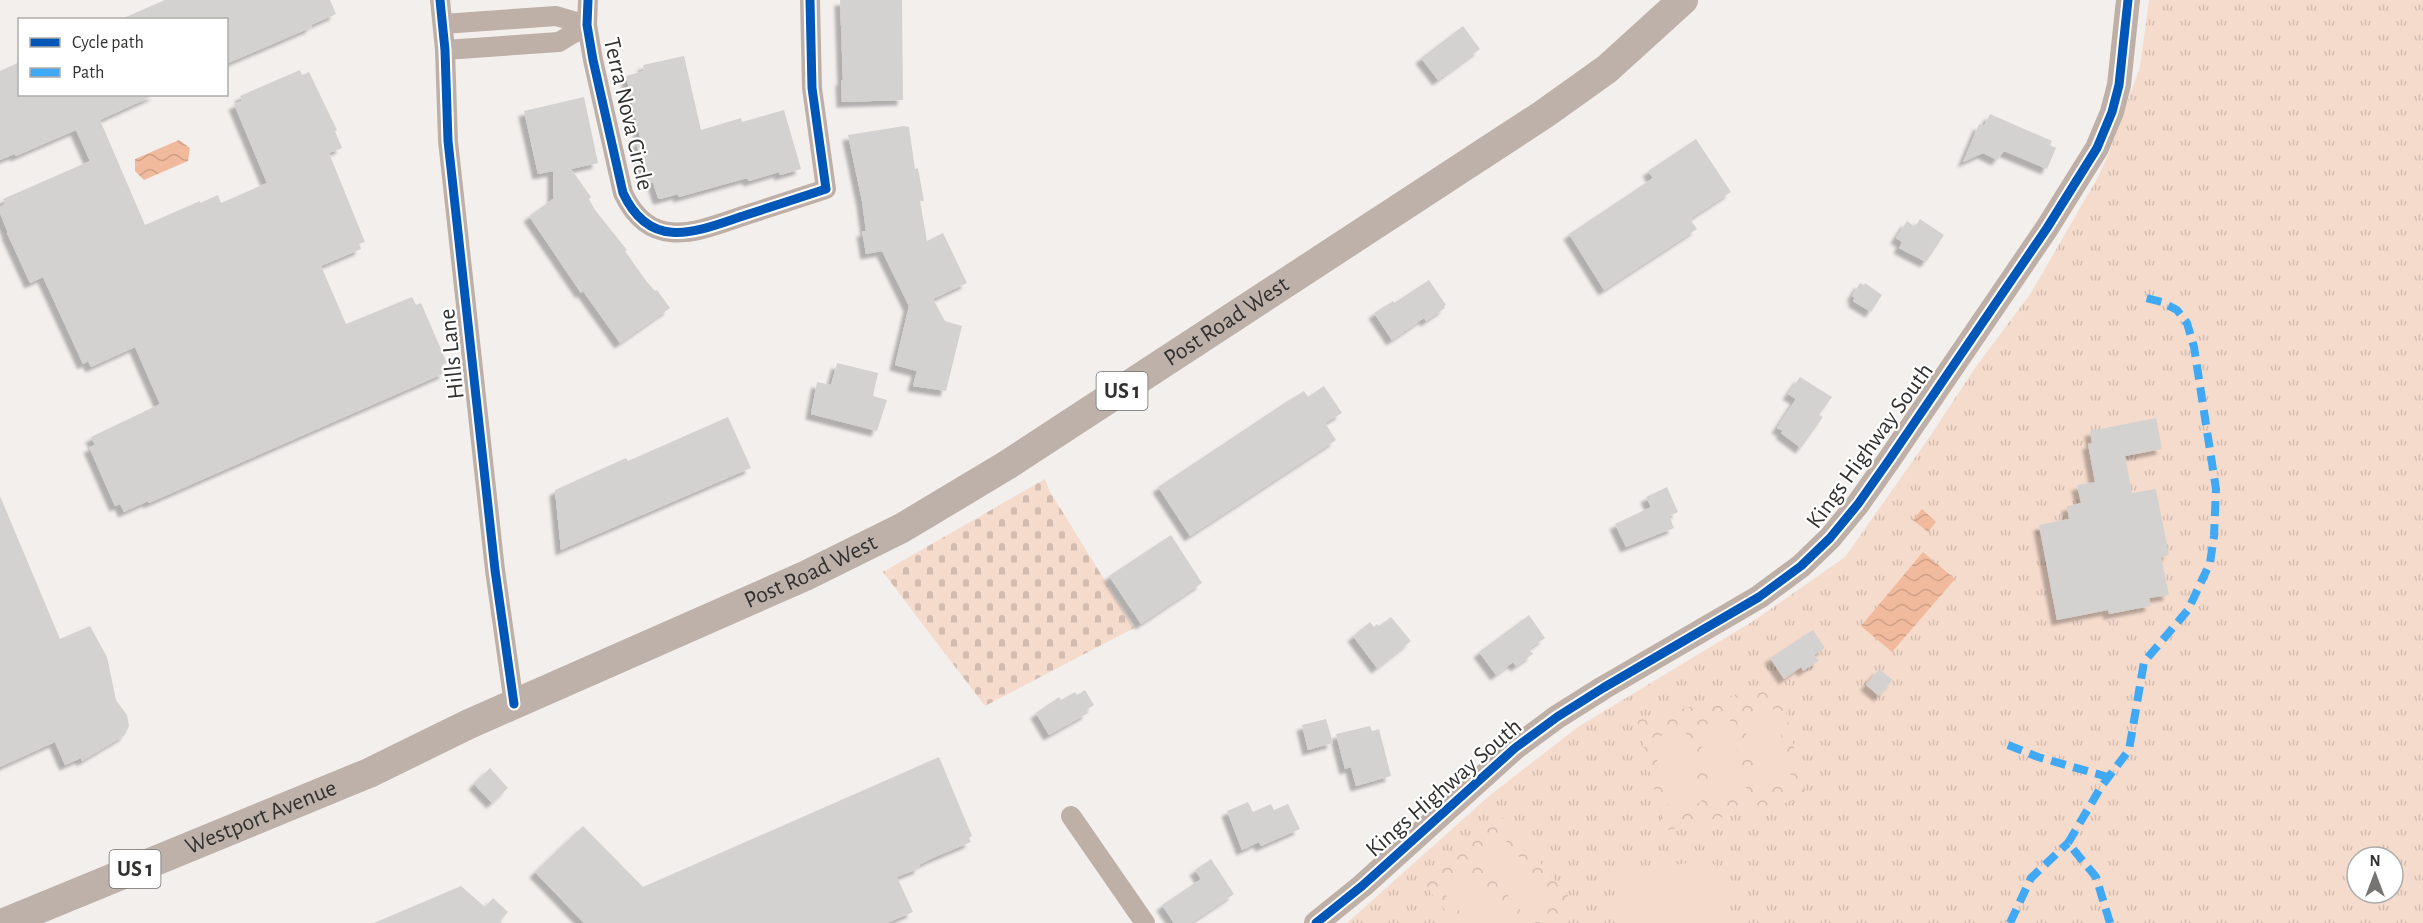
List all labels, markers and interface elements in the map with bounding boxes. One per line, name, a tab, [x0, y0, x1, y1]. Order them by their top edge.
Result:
legend	[18, 18, 228, 96]
text: Cycle path	[72, 34, 144, 52]
street label: Terra Nova Circle	[599, 35, 657, 193]
text: Path	[72, 64, 104, 82]
street label: Post Road West	[1160, 272, 1293, 371]
street label: Hills Lane	[435, 307, 469, 401]
street label: Kings Highway South	[1802, 359, 1938, 533]
road number: US 1	[1096, 372, 1148, 410]
street label: Post Road West	[741, 530, 881, 613]
street label: Kings Highway South	[1362, 714, 1526, 862]
street label: Westport Avenue	[182, 776, 340, 859]
north arrow	[2345, 845, 2405, 905]
road number: US 1	[110, 850, 160, 888]
text: N	[2369, 853, 2381, 869]

